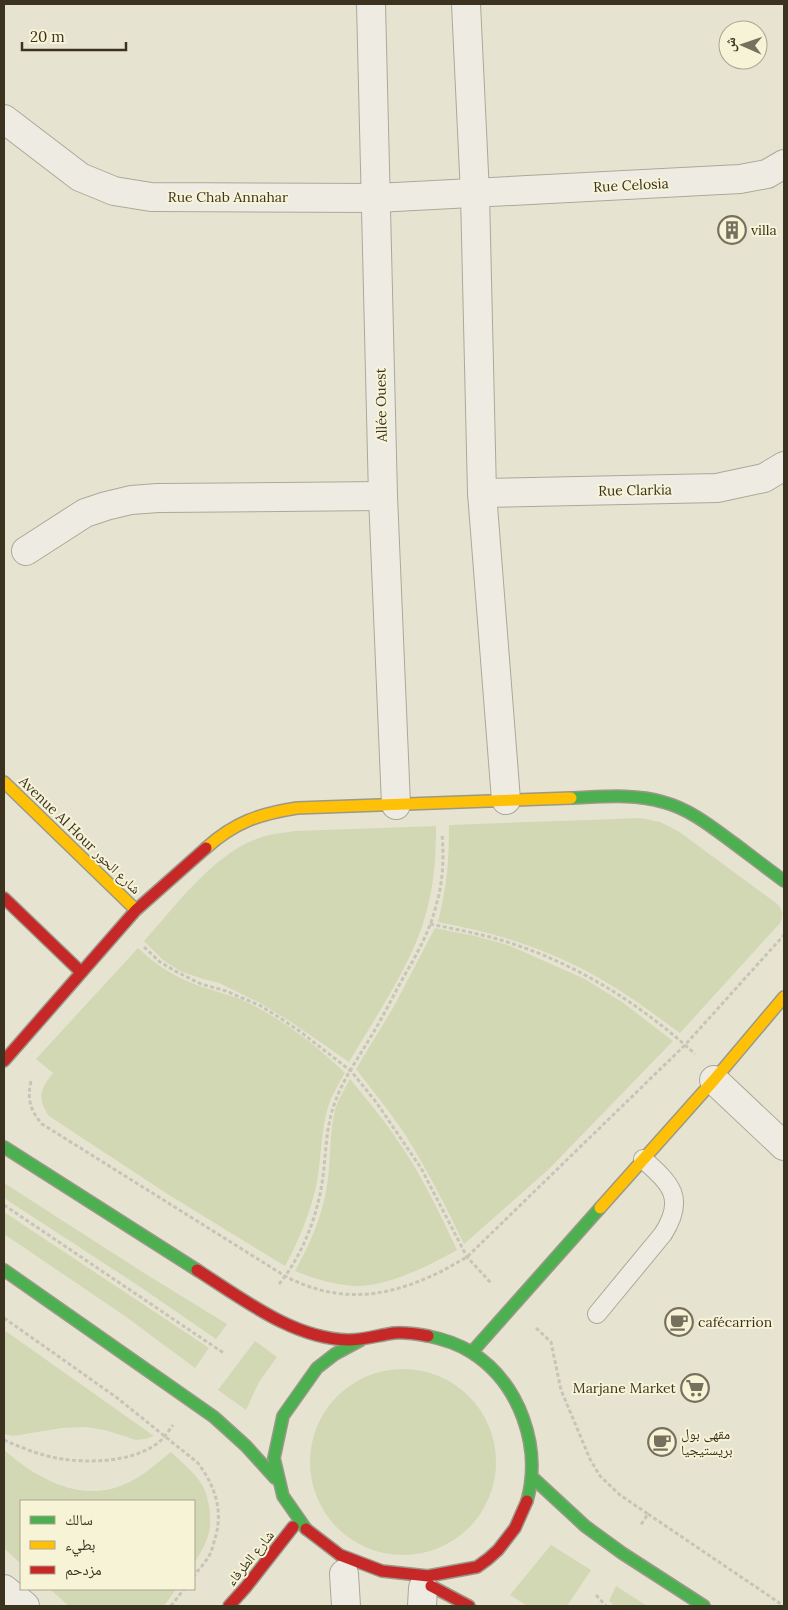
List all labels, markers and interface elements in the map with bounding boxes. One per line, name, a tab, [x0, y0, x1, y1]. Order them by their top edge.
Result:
scale bar	[22, 20, 126, 52]
north arrow	[718, 20, 768, 70]
text: 20 m	[30, 27, 65, 46]
text: ش	[721, 37, 739, 52]
street label: Rue Celosia	[593, 174, 669, 196]
street label: Rue Chab Annahar	[168, 188, 288, 206]
building icon: villa	[717, 215, 747, 245]
place label: villa	[751, 221, 777, 239]
street label: Allée Ouest	[371, 367, 391, 443]
street label: Rue Clarkia	[598, 480, 672, 500]
street label: Avenue Al Hour شارع الحور	[14, 771, 145, 899]
cafe icon: cafécarrion	[664, 1307, 694, 1337]
place label: cafécarrion	[698, 1313, 773, 1331]
supermarket icon: Marjane Market	[680, 1373, 710, 1403]
place label: Marjane Market	[573, 1379, 677, 1397]
place label: مقهى بول بريستيجيا	[681, 1425, 733, 1459]
cafe icon: مقهى بول بريستيجيا	[647, 1427, 677, 1457]
legend	[20, 1500, 195, 1590]
text: سالك	[65, 1510, 93, 1529]
street label: شارع الطرفاء	[222, 1526, 279, 1590]
text: بطيء	[65, 1535, 95, 1557]
text: مزدحم	[65, 1560, 102, 1580]

